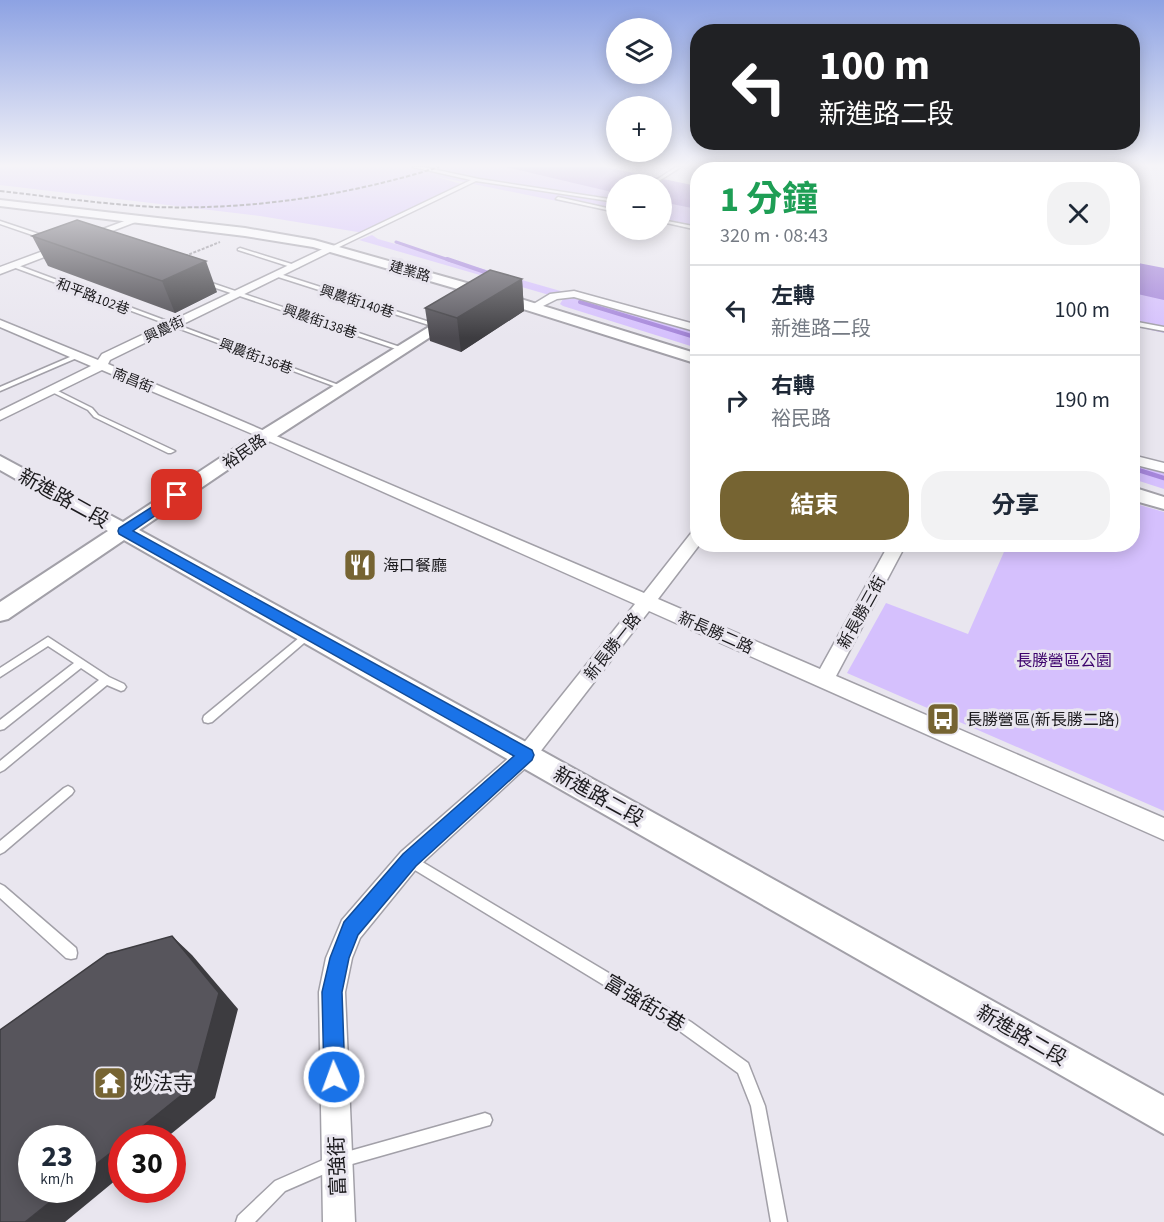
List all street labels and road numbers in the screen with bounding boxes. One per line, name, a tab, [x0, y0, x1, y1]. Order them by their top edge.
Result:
street label: 建業路	[387, 257, 433, 287]
street label: 和平路102巷	[53, 274, 132, 320]
street label: 興農街140巷	[317, 281, 396, 323]
street label: 興農街138巷	[280, 300, 359, 344]
street label: 興農街	[141, 312, 188, 348]
street label: 興農街136巷	[216, 334, 295, 379]
street label: 南昌街	[109, 364, 156, 398]
street label: 裕民路	[219, 429, 271, 474]
street label: 新進路二段	[13, 462, 114, 535]
street label: 新長勝三街	[833, 572, 891, 653]
street label: 新長勝二路	[675, 607, 757, 659]
street label: 新長勝一路	[579, 608, 646, 685]
street label: 新進路二段	[548, 760, 649, 833]
street label: 富強街5巷	[599, 969, 690, 1039]
street label: 新進路二段	[971, 999, 1072, 1073]
street label: 富強街	[323, 1135, 353, 1196]

